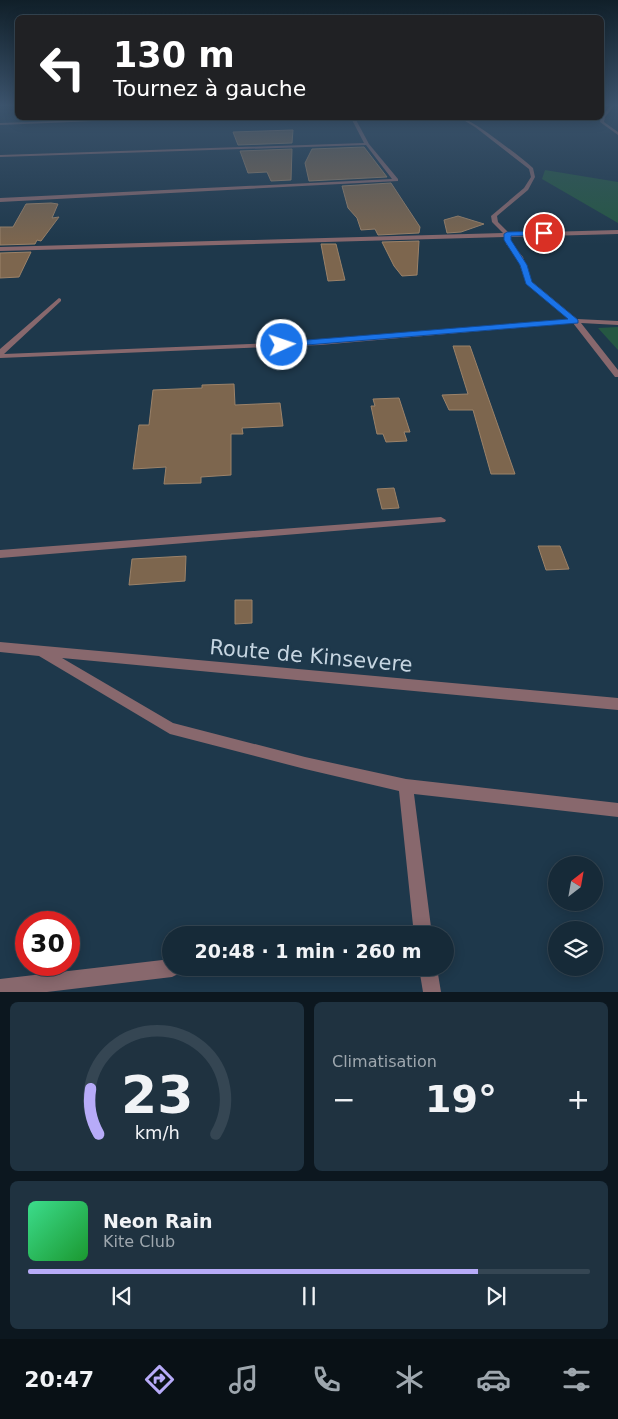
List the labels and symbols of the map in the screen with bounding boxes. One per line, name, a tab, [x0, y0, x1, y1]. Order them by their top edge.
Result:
pin	[523, 212, 565, 254]
position arrow	[255, 318, 307, 370]
street label: Route de Kinsevere	[208, 635, 414, 677]
north arrow	[548, 856, 602, 911]
speed limit sign: 30	[15, 911, 80, 976]

